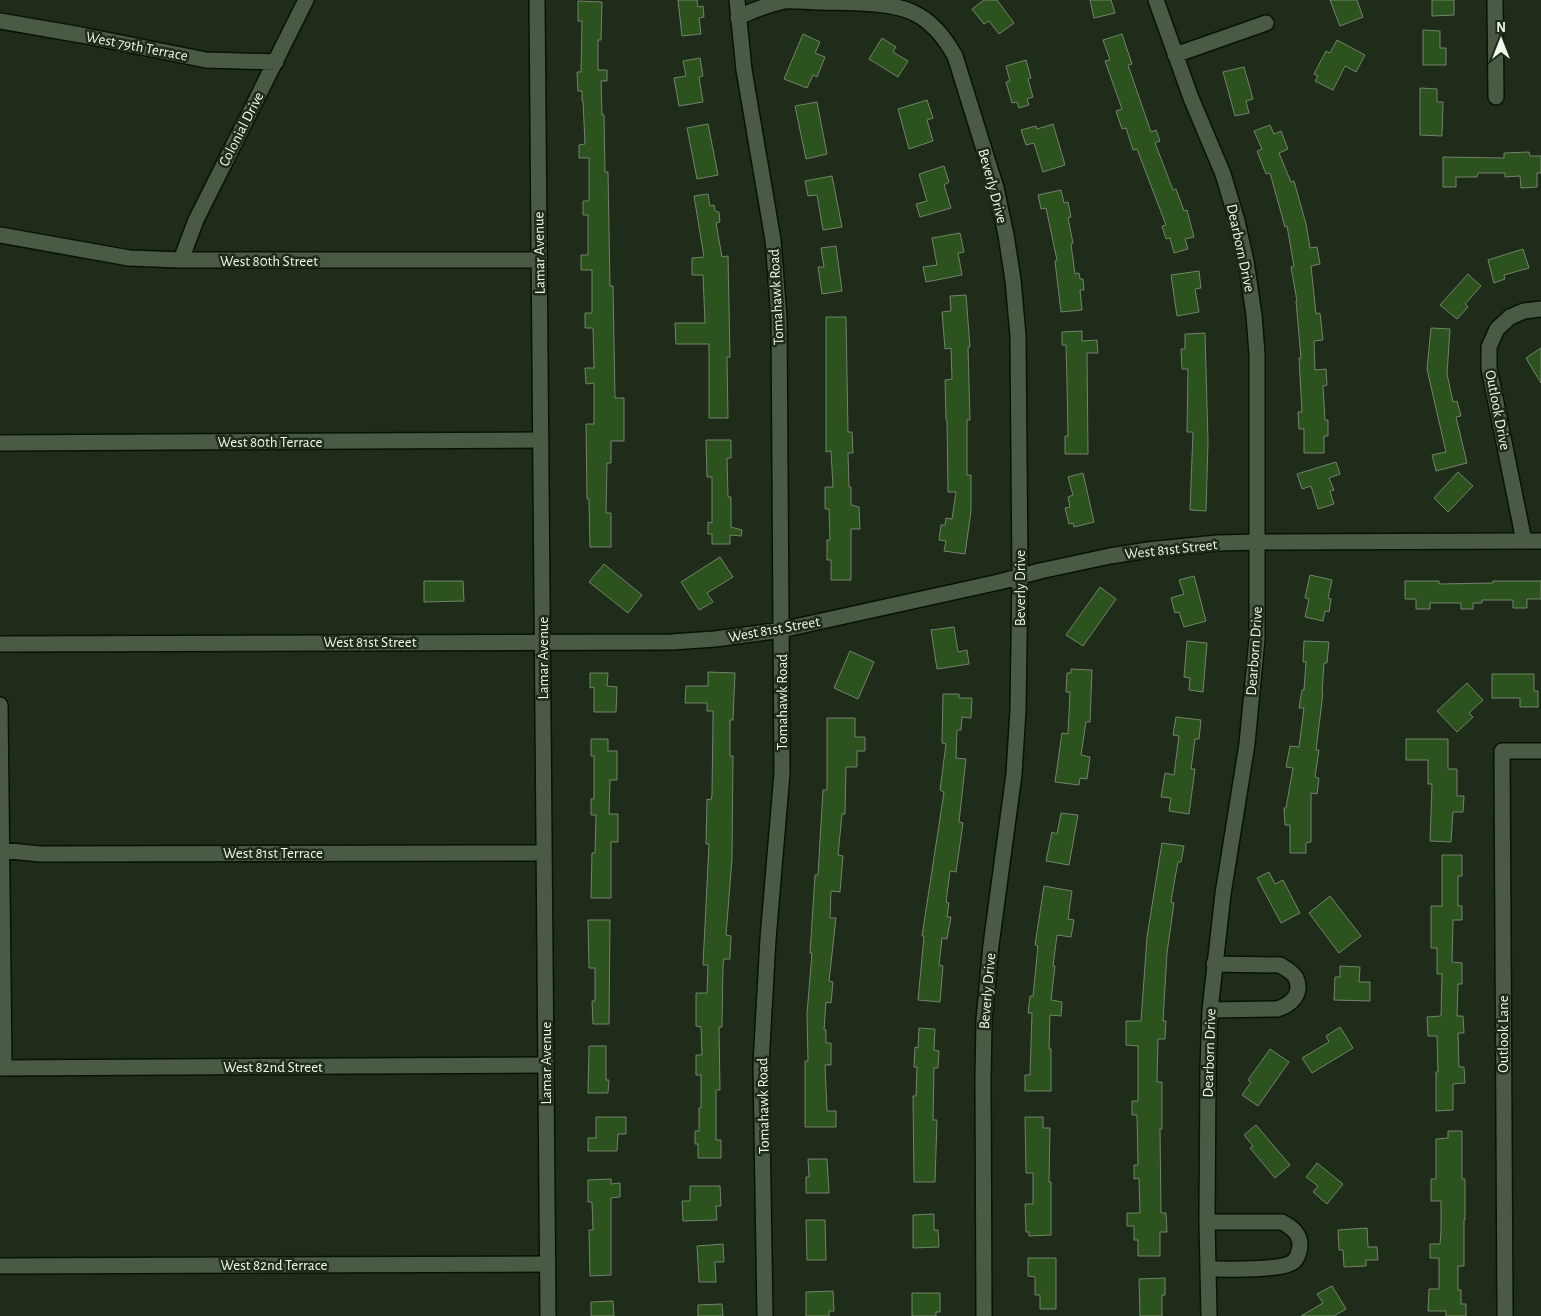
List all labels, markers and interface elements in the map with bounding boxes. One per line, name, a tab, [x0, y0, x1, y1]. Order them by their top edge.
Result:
north arrow	[1476, 15, 1526, 65]
text: N	[1496, 21, 1506, 35]
street label: West 79th Terrace	[85, 29, 189, 64]
street label: Colonial Drive	[216, 89, 267, 169]
street label: Beverly Drive	[975, 147, 1010, 225]
street label: Dearborn Drive	[1224, 203, 1257, 293]
street label: Lamar Avenue	[531, 211, 548, 295]
street label: Tomahawk Road	[766, 248, 787, 345]
street label: West 80th Street	[220, 254, 318, 269]
street label: Outlook Drive	[1482, 369, 1513, 451]
street label: West 80th Terrace	[218, 435, 323, 450]
street label: West 81st Street	[1124, 537, 1218, 562]
street label: Beverly Drive	[1013, 550, 1028, 626]
street label: Dearborn Drive	[1244, 606, 1265, 696]
street label: West 81st Street	[727, 614, 821, 645]
street label: Lamar Avenue	[536, 616, 551, 699]
street label: West 81st Street	[324, 635, 417, 650]
street label: Tomahawk Road	[775, 654, 790, 750]
street label: West 81st Terrace	[223, 846, 323, 861]
street label: Beverly Drive	[977, 952, 998, 1030]
street label: Outlook Lane	[1496, 995, 1511, 1073]
street label: Dearborn Drive	[1200, 1008, 1219, 1098]
street label: Lamar Avenue	[539, 1021, 554, 1104]
street label: Tomahawk Road	[755, 1057, 772, 1154]
street label: West 82nd Street	[223, 1060, 323, 1075]
street label: West 82nd Terrace	[221, 1258, 327, 1273]

